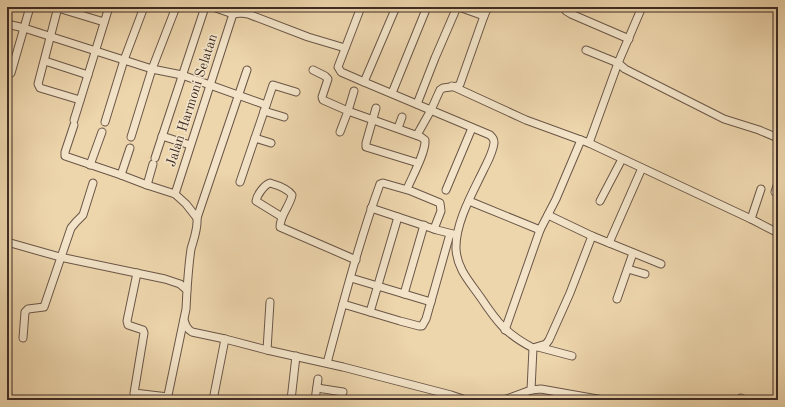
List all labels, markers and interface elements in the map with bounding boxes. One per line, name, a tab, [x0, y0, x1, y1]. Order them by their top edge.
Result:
street label: Jalan Harmoni Selatan	[164, 32, 220, 169]

